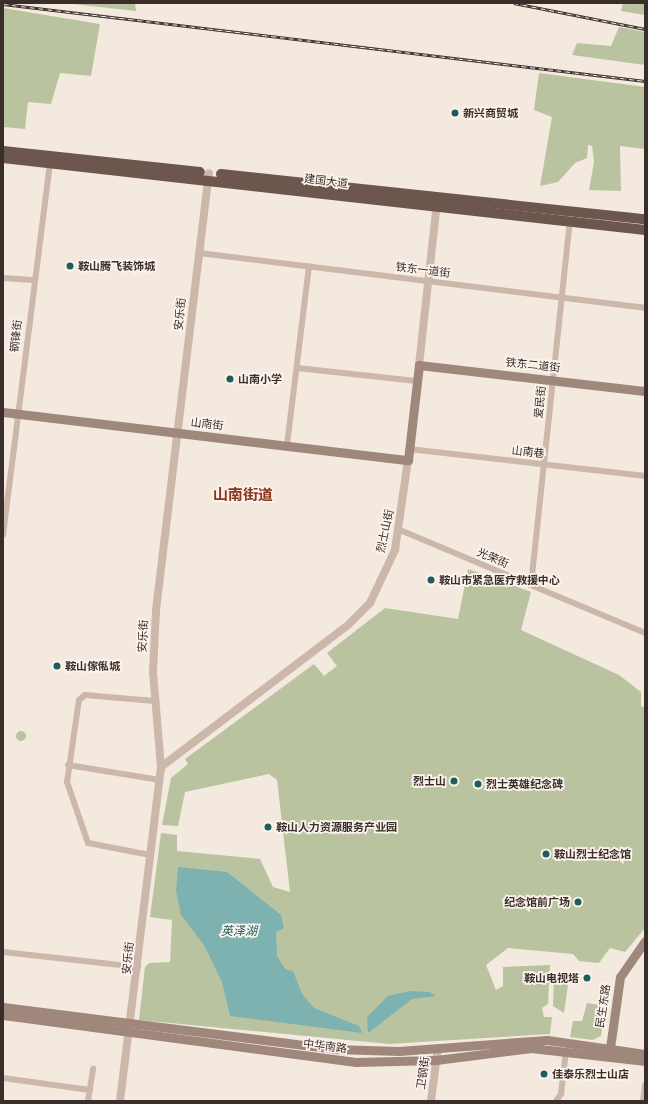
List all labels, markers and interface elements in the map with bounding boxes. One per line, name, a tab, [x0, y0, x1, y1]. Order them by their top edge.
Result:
place label: 新兴商贸城	[463, 106, 518, 120]
marker: 新兴商贸城	[450, 108, 460, 118]
street label: 建国大道	[303, 172, 349, 190]
place label: 鞍山腾飞装饰城	[78, 259, 155, 273]
street label: 铁东一道街	[395, 260, 451, 280]
marker: 鞍山腾飞装饰城	[65, 261, 75, 271]
street label: 安乐街	[172, 297, 188, 331]
street label: 钢锋街	[7, 319, 25, 353]
street label: 铁东二道街	[505, 356, 561, 374]
place label: 山南小学	[238, 372, 282, 386]
marker: 山南小学	[225, 374, 235, 384]
street label: 爱民街	[532, 385, 548, 419]
street label: 山南街	[190, 415, 224, 433]
street label: 山南巷	[511, 444, 545, 460]
district label: 山南街道	[213, 487, 273, 505]
street label: 烈士山街	[374, 508, 396, 554]
street label: 光荣街	[475, 545, 511, 571]
place label: 鞍山市紧急医疗救援中心	[439, 573, 560, 587]
marker: 鞍山市紧急医疗救援中心	[426, 575, 436, 585]
street label: 安乐街	[136, 619, 150, 653]
place label: 鞍山傢俬城	[65, 659, 120, 673]
marker: 鞍山傢俬城	[52, 661, 62, 671]
place label: 烈士山	[413, 774, 446, 788]
marker: 烈士山	[449, 776, 459, 786]
place label: 烈士英雄纪念碑	[486, 777, 563, 791]
marker: 烈士英雄纪念碑	[473, 779, 483, 789]
place label: 鞍山人力资源服务产业园	[276, 820, 397, 834]
marker: 鞍山人力资源服务产业园	[263, 822, 273, 832]
place label: 鞍山烈士纪念馆	[554, 847, 631, 861]
marker: 鞍山烈士纪念馆	[541, 849, 551, 859]
place label: 纪念馆前广场	[504, 895, 570, 909]
marker: 纪念馆前广场	[573, 897, 583, 907]
water label: 英泽湖	[221, 924, 257, 938]
street label: 安乐街	[120, 941, 136, 975]
place label: 鞍山电视塔	[524, 971, 579, 985]
marker: 鞍山电视塔	[582, 973, 592, 983]
street label: 民生东路	[593, 983, 613, 1029]
street label: 中华南路	[302, 1037, 348, 1055]
street label: 卫钢街	[414, 1056, 432, 1090]
place label: 佳泰乐烈士山店	[552, 1067, 629, 1081]
marker: 佳泰乐烈士山店	[539, 1069, 549, 1079]

